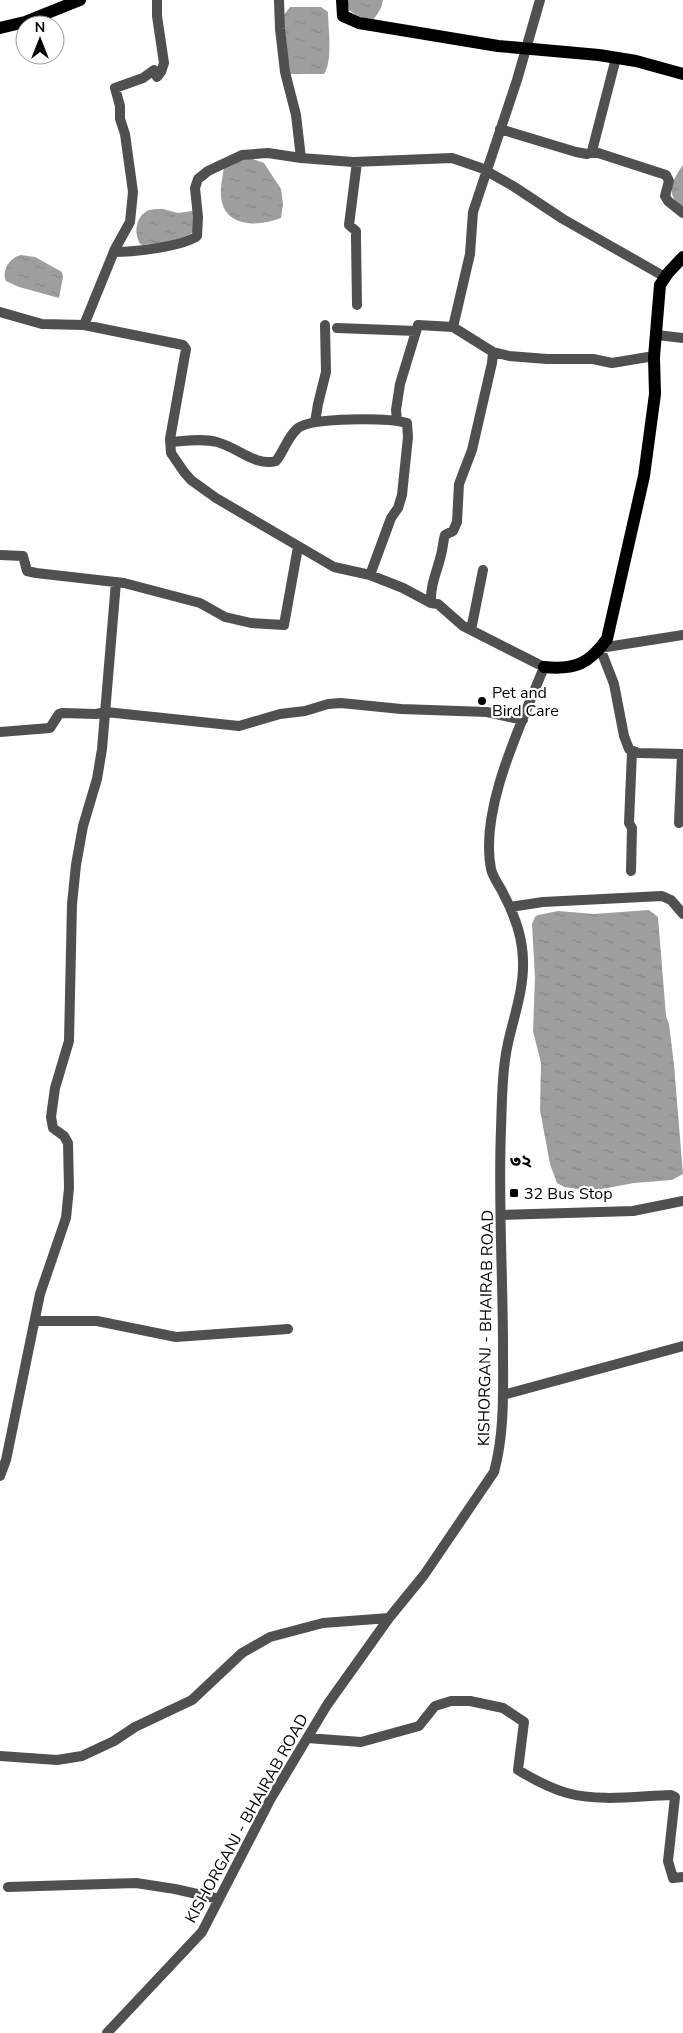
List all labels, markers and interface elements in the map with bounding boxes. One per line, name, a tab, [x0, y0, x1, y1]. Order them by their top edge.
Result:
north arrow	[15, 15, 65, 65]
text: N	[35, 18, 45, 37]
place label: Pet and Bird Care	[492, 682, 559, 722]
marker: Pet and Bird Care	[476, 695, 488, 707]
district label: ৩২	[510, 1149, 532, 1173]
place label: 32 Bus Stop	[524, 1183, 612, 1205]
marker: 32 Bus Stop	[508, 1187, 520, 1199]
street label: KISHORGANJ - BHAIRAB ROAD	[473, 1210, 499, 1446]
street label: KISHORGANJ - BHAIRAB ROAD	[180, 1710, 314, 1927]

